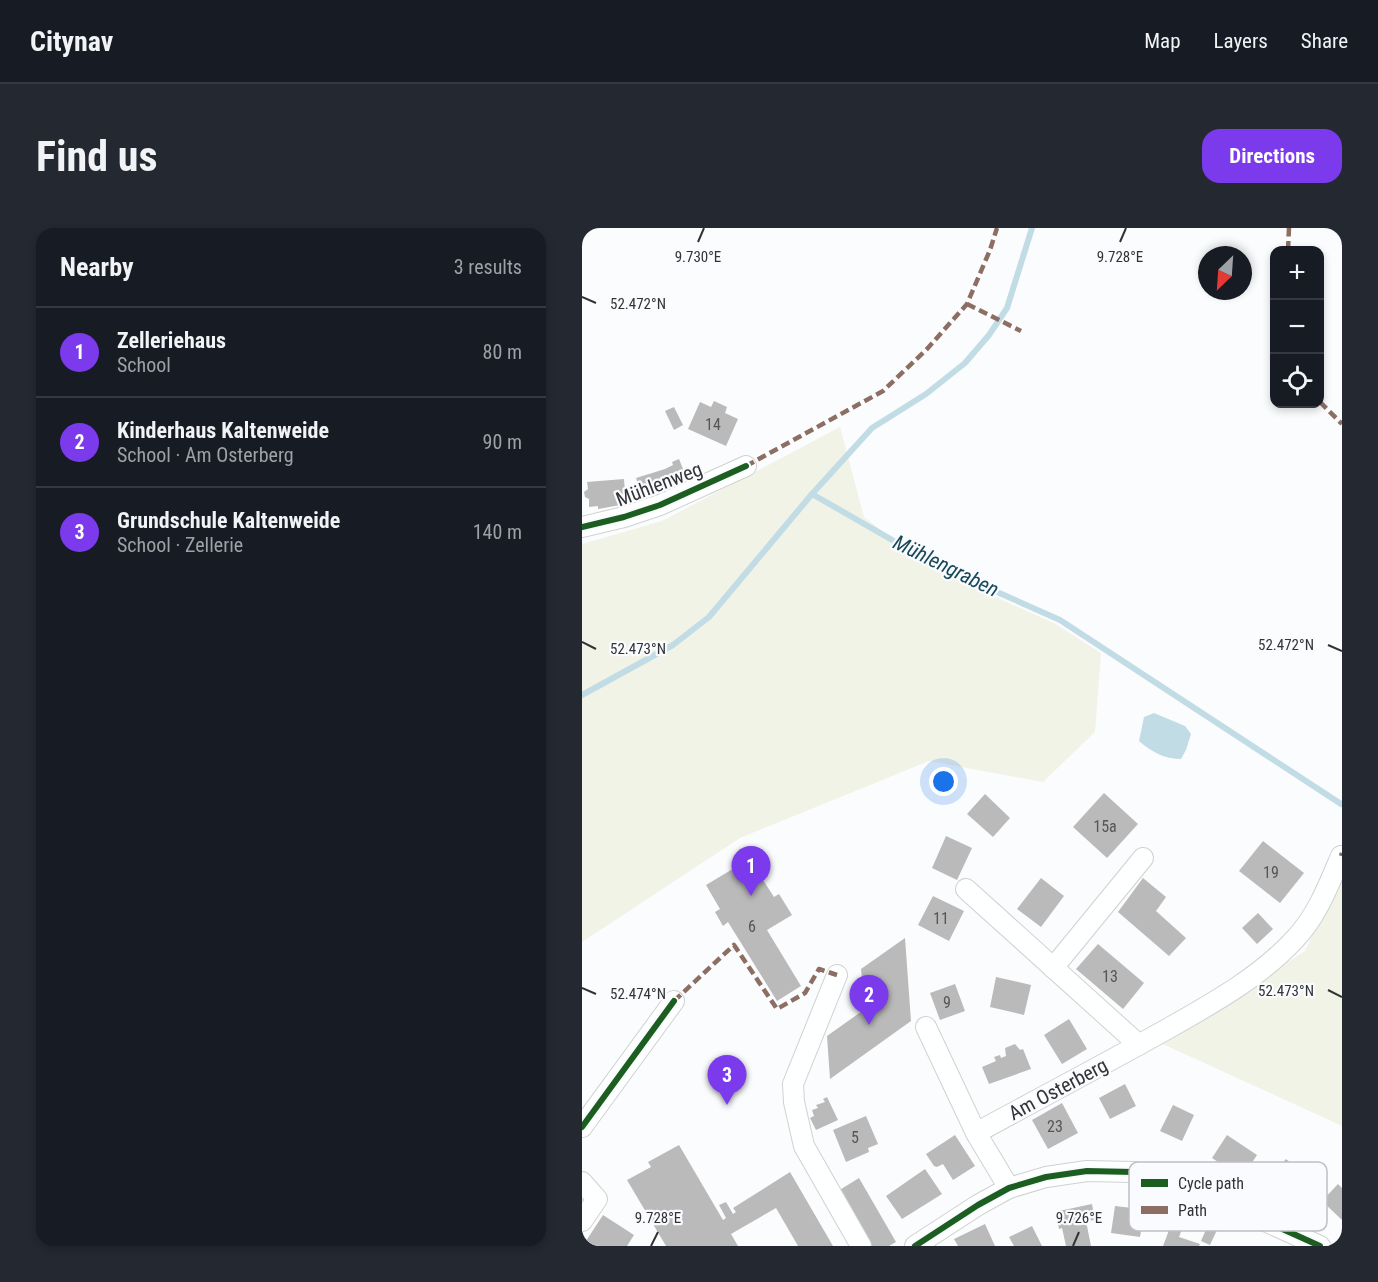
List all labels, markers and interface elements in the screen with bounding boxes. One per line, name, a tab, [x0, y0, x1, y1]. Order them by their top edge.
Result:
text: Citynav	[30, 25, 113, 58]
text: Map	[1144, 29, 1181, 53]
text: Layers	[1214, 29, 1268, 53]
text: Share	[1301, 29, 1348, 53]
button: Directions	[1202, 129, 1342, 183]
text: Find us	[36, 132, 157, 181]
north arrow	[1198, 246, 1252, 300]
map controls	[1270, 246, 1324, 408]
button: +	[1270, 246, 1324, 300]
text: 9.730°E	[675, 248, 721, 266]
text: 9.728°E	[1097, 248, 1143, 266]
text: Nearby	[60, 252, 134, 282]
text: 3 results	[454, 255, 522, 279]
text: 52.472°N	[610, 295, 666, 313]
button: −	[1270, 300, 1324, 354]
text: Zelleriehaus	[117, 328, 226, 353]
text: 1	[74, 340, 85, 364]
text: 80 m	[483, 340, 522, 364]
text: School	[117, 353, 171, 377]
button: locate	[1270, 354, 1324, 408]
house number: 14	[705, 415, 721, 434]
text: Kinderhaus Kaltenweide	[117, 418, 329, 443]
text: 2	[74, 430, 85, 454]
text: 90 m	[483, 430, 522, 454]
text: School · Am Osterberg	[117, 443, 294, 467]
street label: Mühlenweg	[613, 457, 705, 511]
text: Grundschule Kaltenweide	[117, 508, 340, 533]
text: 3	[74, 520, 85, 544]
text: 140 m	[473, 520, 522, 544]
water label: Mühlengraben	[889, 530, 1003, 602]
text: School · Zellerie	[117, 533, 243, 557]
text: 52.472°N	[1258, 636, 1314, 654]
text: 52.473°N	[610, 640, 666, 658]
your location	[929, 767, 958, 796]
house number: 15a	[1093, 817, 1117, 836]
pin: 1	[732, 846, 770, 896]
house number: 19	[1263, 863, 1279, 882]
house number: 11	[933, 909, 949, 928]
house number: 6	[748, 917, 756, 936]
house number: 13	[1102, 967, 1118, 986]
pin: 2	[850, 976, 888, 1025]
text: 52.473°N	[1258, 982, 1314, 1000]
text: 52.474°N	[610, 985, 666, 1003]
house number: 9	[943, 993, 951, 1012]
street label: Am Osterberg	[1004, 1053, 1112, 1125]
pin: 3	[708, 1056, 746, 1105]
house number: 23	[1047, 1117, 1063, 1136]
house number: 5	[851, 1128, 859, 1147]
legend	[1129, 1162, 1327, 1231]
text: Cycle path	[1178, 1174, 1244, 1193]
text: Path	[1178, 1201, 1207, 1220]
text: 9.728°E	[635, 1209, 681, 1227]
text: 9.726°E	[1056, 1209, 1102, 1227]

